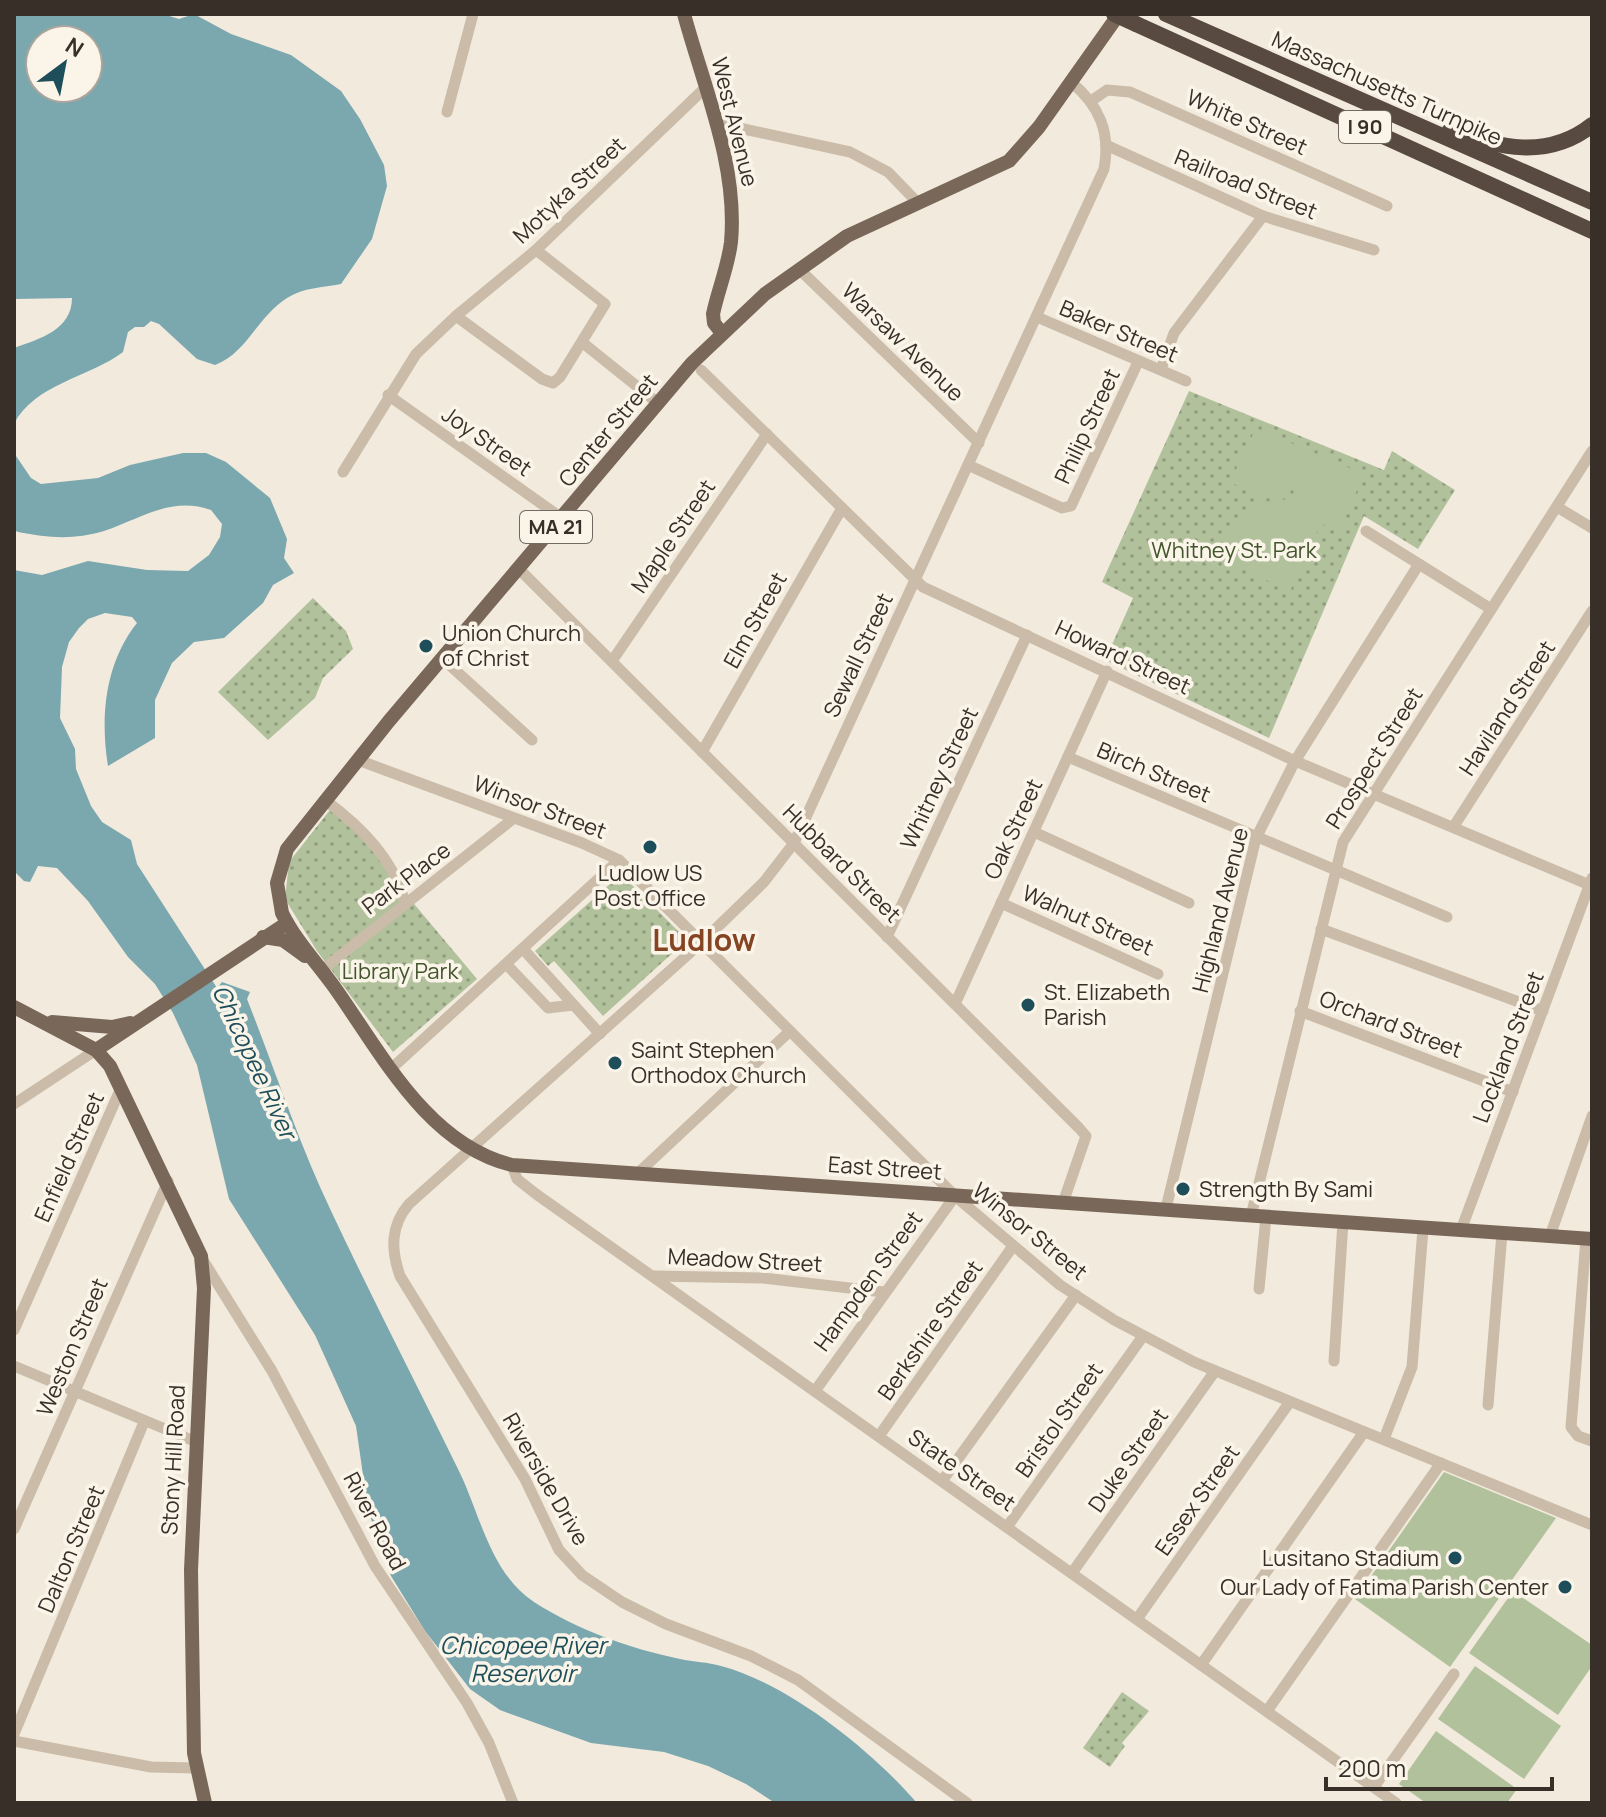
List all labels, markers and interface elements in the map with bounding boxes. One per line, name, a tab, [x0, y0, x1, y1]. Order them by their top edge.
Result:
north arrow	[24, 24, 104, 104]
street label: Massachusetts Turnpike	[1267, 24, 1507, 152]
text: N	[60, 30, 89, 64]
street label: West Avenue	[704, 54, 766, 190]
street label: White Street	[1182, 82, 1312, 162]
road number: I 90	[1339, 111, 1391, 143]
street label: Motyka Street	[506, 130, 632, 250]
street label: Railroad Street	[1170, 142, 1322, 226]
street label: Warsaw Avenue	[835, 276, 971, 408]
street label: Baker Street	[1055, 293, 1183, 370]
street label: Philip Street	[1047, 363, 1127, 488]
street label: Center Street	[552, 367, 664, 493]
street label: Joy Street	[436, 399, 538, 483]
street label: Maple Street	[624, 473, 722, 599]
road number: MA 21	[520, 511, 592, 543]
park label: Whitney St. Park	[1151, 535, 1318, 565]
street label: Elm Street	[716, 566, 794, 673]
street label: Sewall Street	[816, 588, 900, 722]
street label: Howard Street	[1051, 613, 1196, 701]
place label: Union Church of Christ	[442, 618, 581, 673]
street label: Haviland Street	[1452, 634, 1562, 781]
marker: Union Church of Christ	[417, 637, 435, 655]
street label: Prospect Street	[1319, 681, 1430, 834]
street label: Whitney Street	[893, 702, 985, 854]
street label: Birch Street	[1093, 735, 1216, 809]
street label: Winsor Street	[469, 768, 611, 846]
street label: Oak Street	[977, 774, 1050, 884]
street label: Hubbard Street	[776, 797, 908, 929]
street label: Highland Avenue	[1185, 824, 1255, 996]
street label: Park Place	[356, 835, 457, 921]
marker: Ludlow US Post Office	[641, 838, 659, 856]
place label: Ludlow US Post Office	[594, 858, 706, 913]
street label: Walnut Street	[1018, 878, 1159, 962]
district label: Ludlow	[652, 919, 756, 960]
park label: Library Park	[342, 956, 459, 986]
street label: Lockland Street	[1465, 967, 1551, 1127]
place label: St. Elizabeth Parish	[1044, 977, 1170, 1032]
water label: Chicopee River	[205, 979, 307, 1147]
street label: Orchard Street	[1315, 983, 1467, 1065]
marker: St. Elizabeth Parish	[1019, 996, 1037, 1014]
place label: Saint Stephen Orthodox Church	[631, 1035, 806, 1090]
marker: Saint Stephen Orthodox Church	[606, 1054, 624, 1072]
street label: Enfield Street	[27, 1087, 111, 1227]
street label: East Street	[827, 1149, 943, 1187]
place label: Strength By Sami	[1199, 1174, 1373, 1204]
street label: Winsor Street	[966, 1175, 1094, 1287]
marker: Strength By Sami	[1174, 1180, 1192, 1198]
street label: Hampden Street	[807, 1205, 929, 1357]
street label: Meadow Street	[667, 1241, 823, 1279]
street label: Berkshire Street	[871, 1254, 990, 1406]
street label: Weston Street	[29, 1273, 115, 1421]
street label: Bristol Street	[1008, 1357, 1110, 1483]
street label: Stony Hill Road	[154, 1384, 192, 1536]
street label: Duke Street	[1081, 1402, 1175, 1518]
street label: Riverside Drive	[496, 1407, 596, 1551]
street label: State Street	[902, 1422, 1022, 1518]
street label: Essex Street	[1148, 1439, 1246, 1561]
street label: River Road	[337, 1467, 413, 1575]
street label: Dalton Street	[31, 1481, 111, 1617]
place label: Lusitano Stadium	[1262, 1543, 1439, 1573]
marker: Lusitano Stadium	[1446, 1549, 1464, 1567]
place label: Our Lady of Fatima Parish Center	[1220, 1572, 1549, 1602]
marker: Our Lady of Fatima Parish Center	[1556, 1578, 1574, 1596]
water label: Chicopee River Reservoir	[440, 1628, 610, 1689]
scale bar	[1326, 1741, 1552, 1791]
text: 200 m	[1338, 1751, 1406, 1784]

